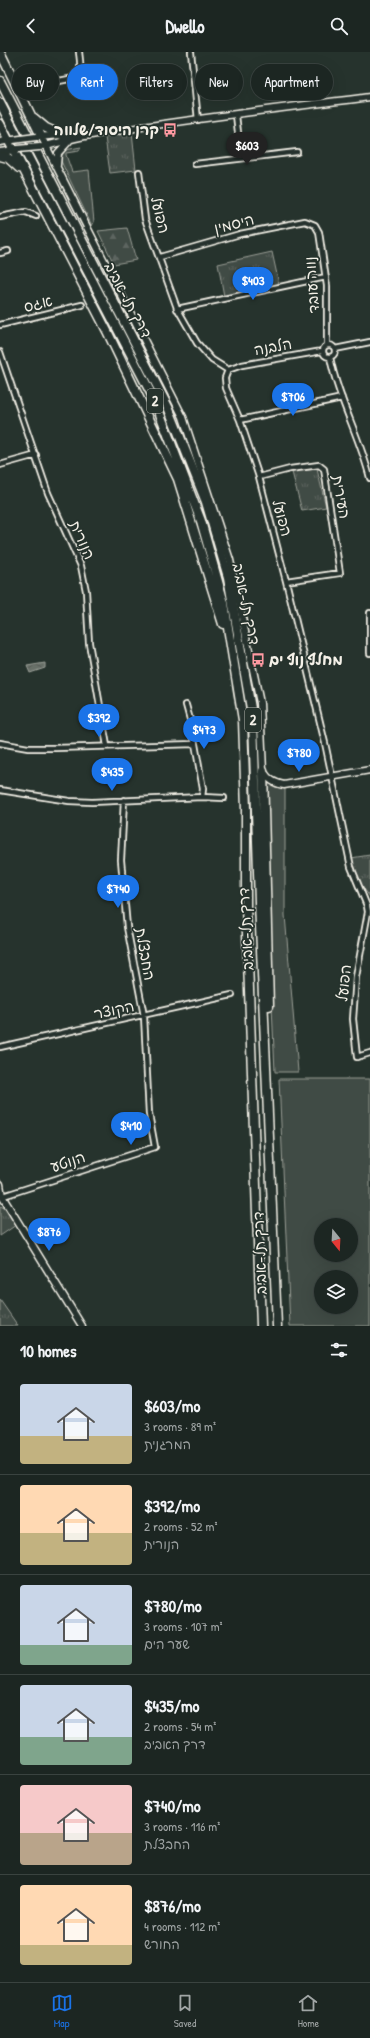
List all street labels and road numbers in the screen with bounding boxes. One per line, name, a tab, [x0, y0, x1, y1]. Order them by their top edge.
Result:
street label: הפועל	[146, 194, 175, 236]
street label: היסמין	[212, 208, 256, 239]
street label: נווה עובד	[299, 256, 324, 314]
street label: דרך תל-אביב	[100, 258, 157, 341]
street label: אגס	[21, 290, 54, 317]
street label: הלבנה	[252, 333, 294, 360]
road number: 2	[147, 389, 163, 413]
street label: העירית	[327, 473, 356, 520]
street label: הפועל	[268, 497, 297, 539]
street label: הנורית	[64, 516, 100, 563]
street label: דרך תל-אביב	[228, 561, 265, 647]
road number: 2	[245, 708, 261, 732]
street label: דרך תל-אביב	[233, 887, 258, 971]
street label: החבצלת	[130, 925, 160, 982]
street label: הפועל	[331, 963, 356, 1003]
street label: הקוצר	[92, 995, 136, 1024]
street label: הנוטע	[48, 1146, 88, 1177]
street label: דרך תל-אביב	[248, 1211, 271, 1295]

